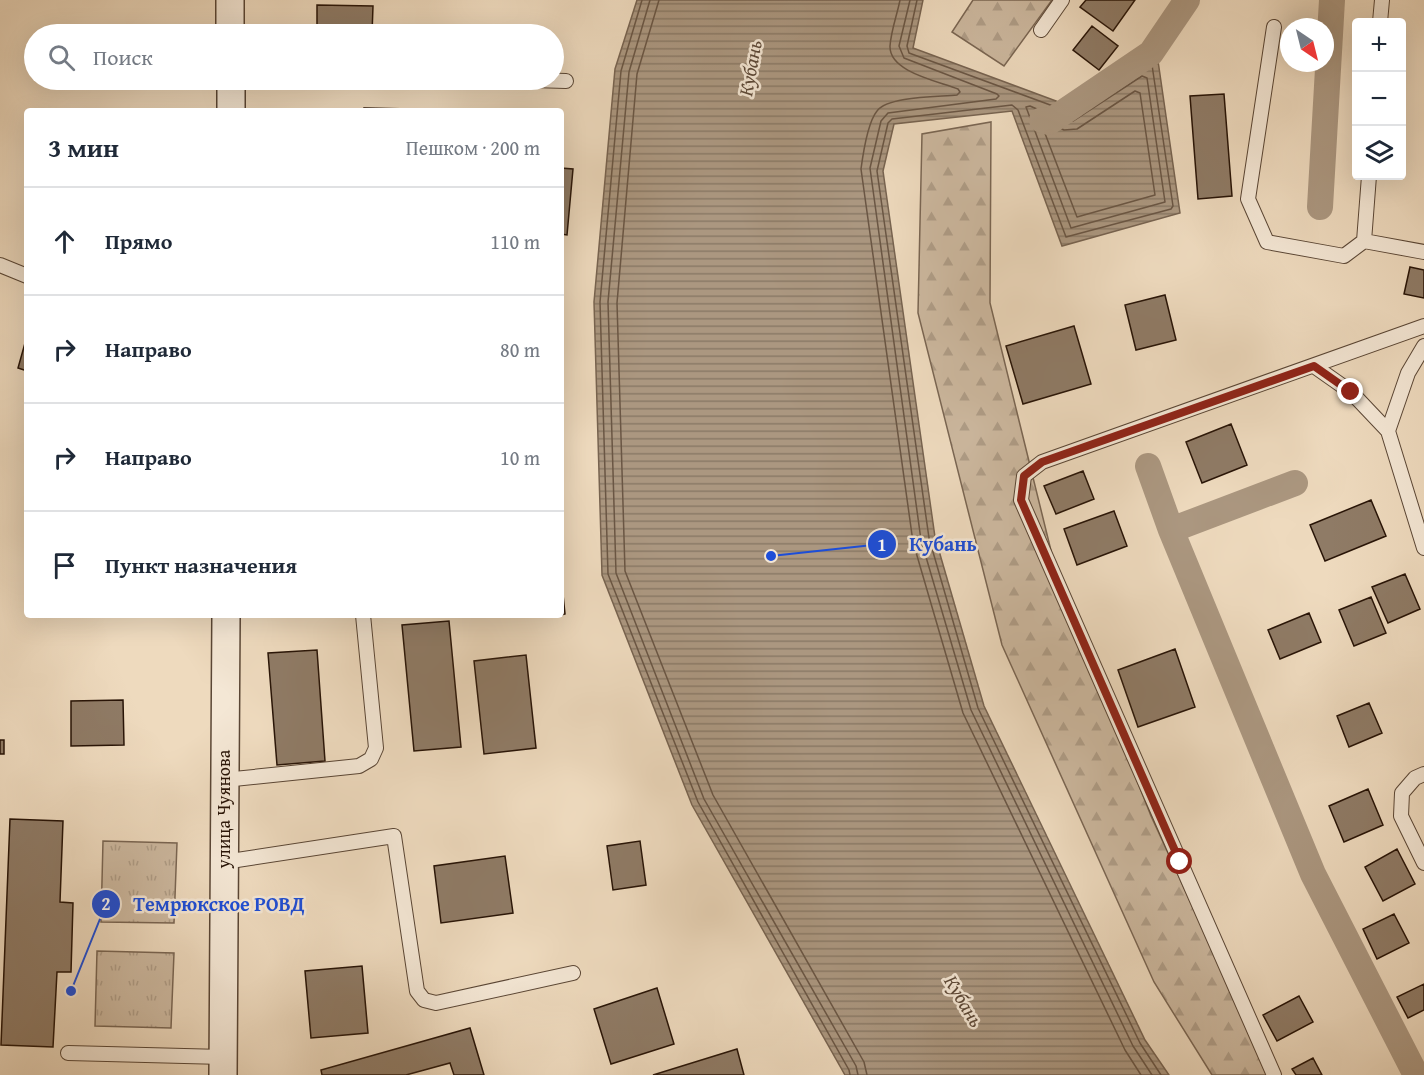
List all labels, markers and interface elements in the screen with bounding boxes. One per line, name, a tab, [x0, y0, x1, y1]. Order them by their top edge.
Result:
north arrow	[1280, 18, 1334, 72]
map controls	[1352, 18, 1406, 180]
button: +	[1352, 18, 1406, 72]
search box	[24, 24, 564, 90]
water label: Кубань	[730, 38, 769, 98]
icon: search	[45, 41, 78, 74]
text: Поиск	[93, 41, 153, 73]
button: −	[1352, 72, 1406, 126]
button: layers	[1352, 126, 1406, 180]
text: 3 мин	[48, 128, 119, 167]
text: Пешком · 200 m	[406, 133, 540, 162]
icon: ahead	[48, 225, 81, 258]
text: Прямо	[105, 225, 172, 257]
text: 110 m	[490, 227, 540, 256]
icon: right	[48, 333, 81, 366]
text: Направо	[105, 333, 192, 365]
text: 80 m	[500, 335, 540, 364]
route end	[1337, 378, 1363, 404]
icon: right	[48, 441, 81, 474]
text: Направо	[105, 441, 192, 473]
text: 10 m	[500, 443, 540, 472]
callout: Кубань	[867, 525, 989, 563]
text: Кубань	[909, 529, 977, 558]
text: 1	[877, 531, 887, 558]
icon: arrive	[48, 549, 81, 582]
text: Пункт назначения	[105, 549, 297, 581]
street label: улица Чуянова	[210, 749, 237, 869]
route start	[1166, 848, 1192, 874]
callout: Темрюкское РОВД	[91, 885, 317, 923]
text: Темрюкское РОВД	[133, 889, 305, 918]
text: 2	[101, 890, 111, 917]
water label: Кубань	[937, 969, 991, 1032]

